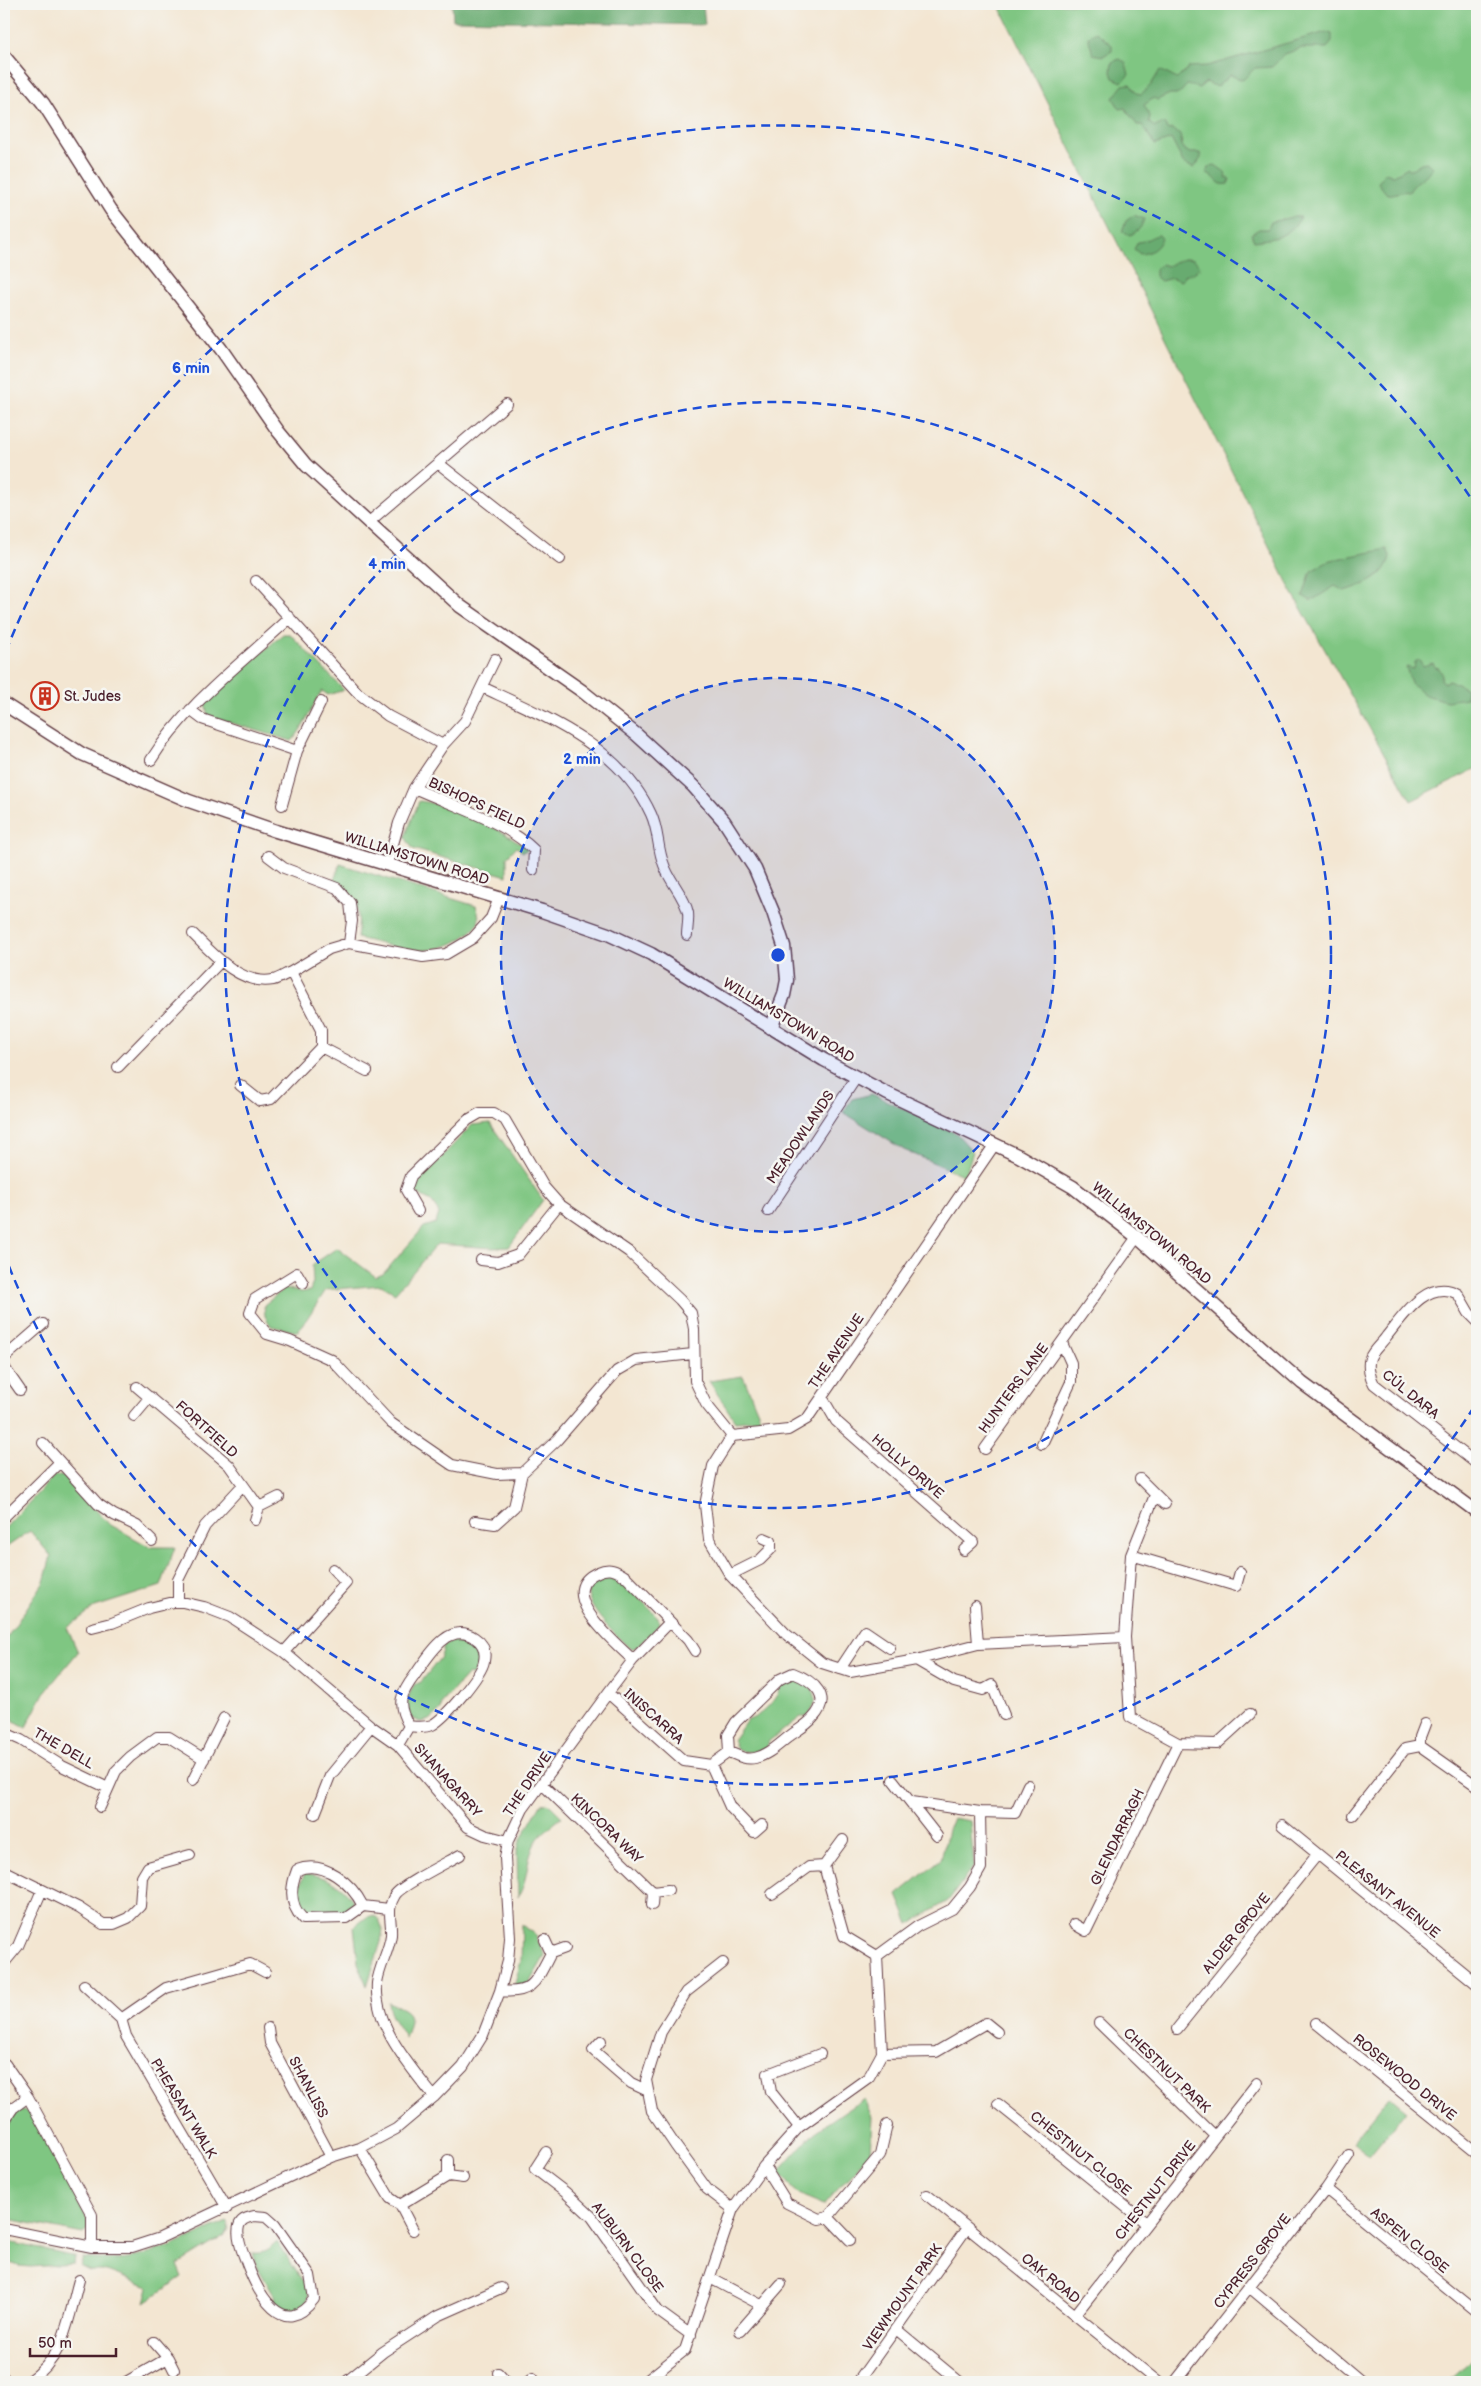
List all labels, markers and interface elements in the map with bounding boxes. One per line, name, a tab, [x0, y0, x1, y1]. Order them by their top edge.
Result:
text: 6 min	[172, 359, 210, 378]
text: 4 min	[368, 555, 406, 574]
building icon: St. Judes	[30, 681, 60, 711]
place label: St. Judes	[64, 688, 121, 705]
text: 2 min	[563, 750, 601, 769]
street label: BISHOPS FIELD	[426, 774, 528, 833]
street label: WILLIAMSTOWN ROAD	[343, 828, 491, 889]
centre of rings	[769, 946, 787, 964]
street label: WILLIAMSTOWN ROAD	[720, 974, 858, 1066]
street label: MEADOWLANDS	[763, 1087, 838, 1187]
street label: WILLIAMSTOWN ROAD	[1089, 1179, 1215, 1288]
street label: THE AVENUE	[805, 1311, 868, 1392]
street label: HUNTERS LANE	[975, 1340, 1052, 1437]
street label: CÚL DARA	[1379, 1365, 1444, 1423]
street label: FORTFIELD	[172, 1397, 241, 1462]
street label: HOLLY DRIVE	[868, 1430, 947, 1502]
street label: INISCARRA	[620, 1685, 687, 1748]
street label: THE DELL	[30, 1724, 97, 1773]
street label: SHANAGARRY	[410, 1740, 486, 1821]
street label: THE DRIVE	[500, 1749, 555, 1820]
street label: GLENDARRAGH	[1087, 1786, 1148, 1888]
street label: KINCORA WAY	[567, 1790, 647, 1867]
street label: PLEASANT AVENUE	[1332, 1847, 1443, 1942]
street label: ALDER GROVE	[1199, 1890, 1274, 1977]
street label: CHESTNUT PARK	[1120, 2025, 1214, 2117]
street label: ROSEWOOD DRIVE	[1350, 2031, 1460, 2124]
street label: SHANLISS	[285, 2054, 332, 2121]
street label: PHEASANT WALK	[147, 2055, 221, 2162]
street label: CHESTNUT CLOSE	[1027, 2107, 1135, 2199]
street label: CHESTNUT DRIVE	[1111, 2137, 1199, 2243]
street label: AUBURN CLOSE	[588, 2199, 667, 2296]
street label: ASPEN CLOSE	[1367, 2204, 1452, 2277]
street label: CYPRESS GROVE	[1210, 2211, 1295, 2312]
street label: VIEWMOUNT PARK	[859, 2240, 946, 2354]
street label: OAK ROAD	[1018, 2250, 1083, 2307]
scale bar	[30, 2326, 116, 2358]
text: 50 m	[38, 2334, 72, 2353]

